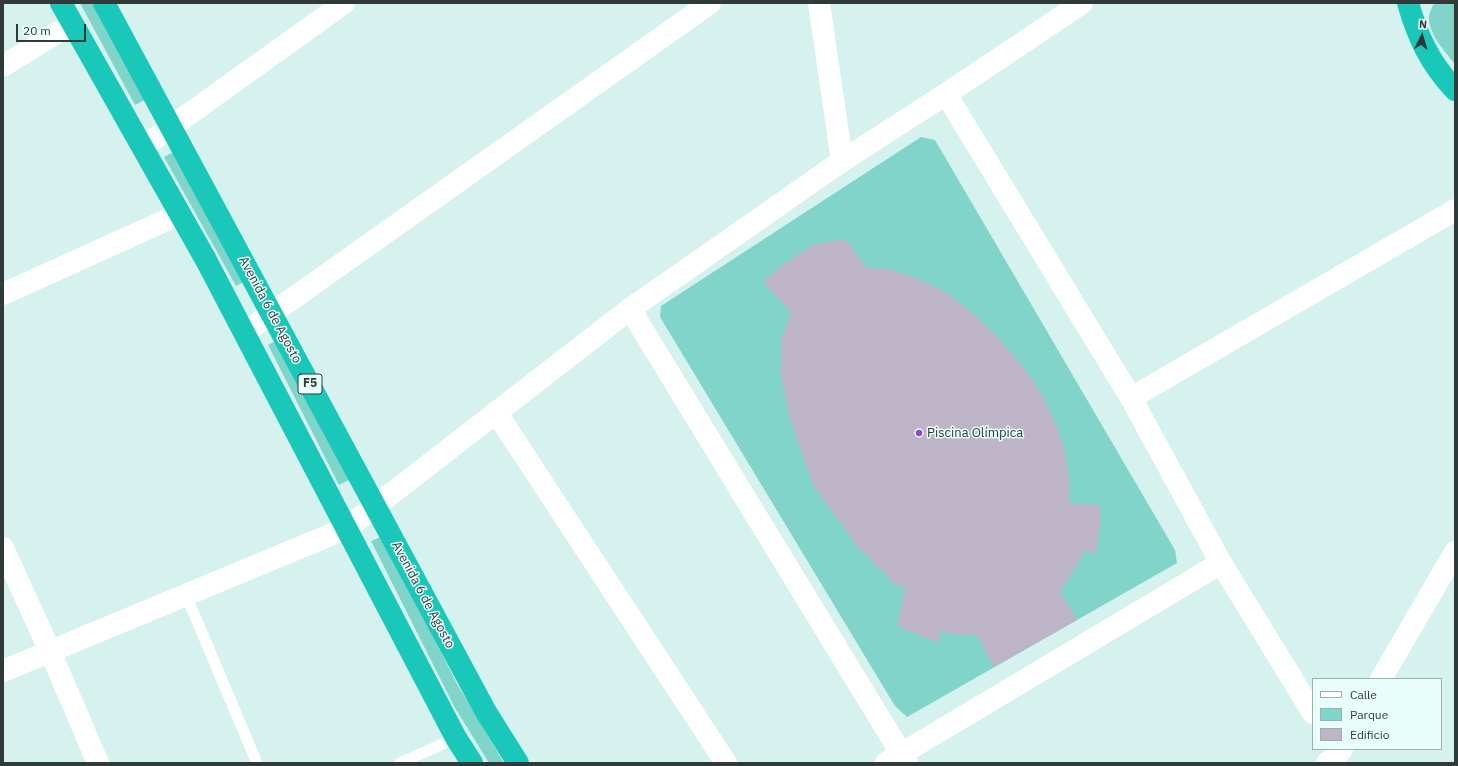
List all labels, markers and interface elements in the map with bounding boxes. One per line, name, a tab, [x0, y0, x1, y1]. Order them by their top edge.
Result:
scale bar	[18, 16, 88, 42]
north arrow	[1402, 16, 1442, 56]
text: N	[1418, 17, 1428, 31]
text: 20 m	[23, 23, 51, 38]
street label: Avenida 6 de Agosto	[235, 254, 305, 366]
road number: F5	[298, 374, 322, 394]
place label: Piscina Olímpica	[927, 425, 1023, 441]
marker: Piscina Olímpica	[914, 428, 924, 438]
street label: Avenida 6 de Agosto	[388, 539, 458, 651]
legend	[1312, 678, 1442, 750]
text: Calle	[1350, 687, 1377, 702]
text: Parque	[1350, 707, 1388, 722]
text: Edificio	[1350, 727, 1389, 742]

